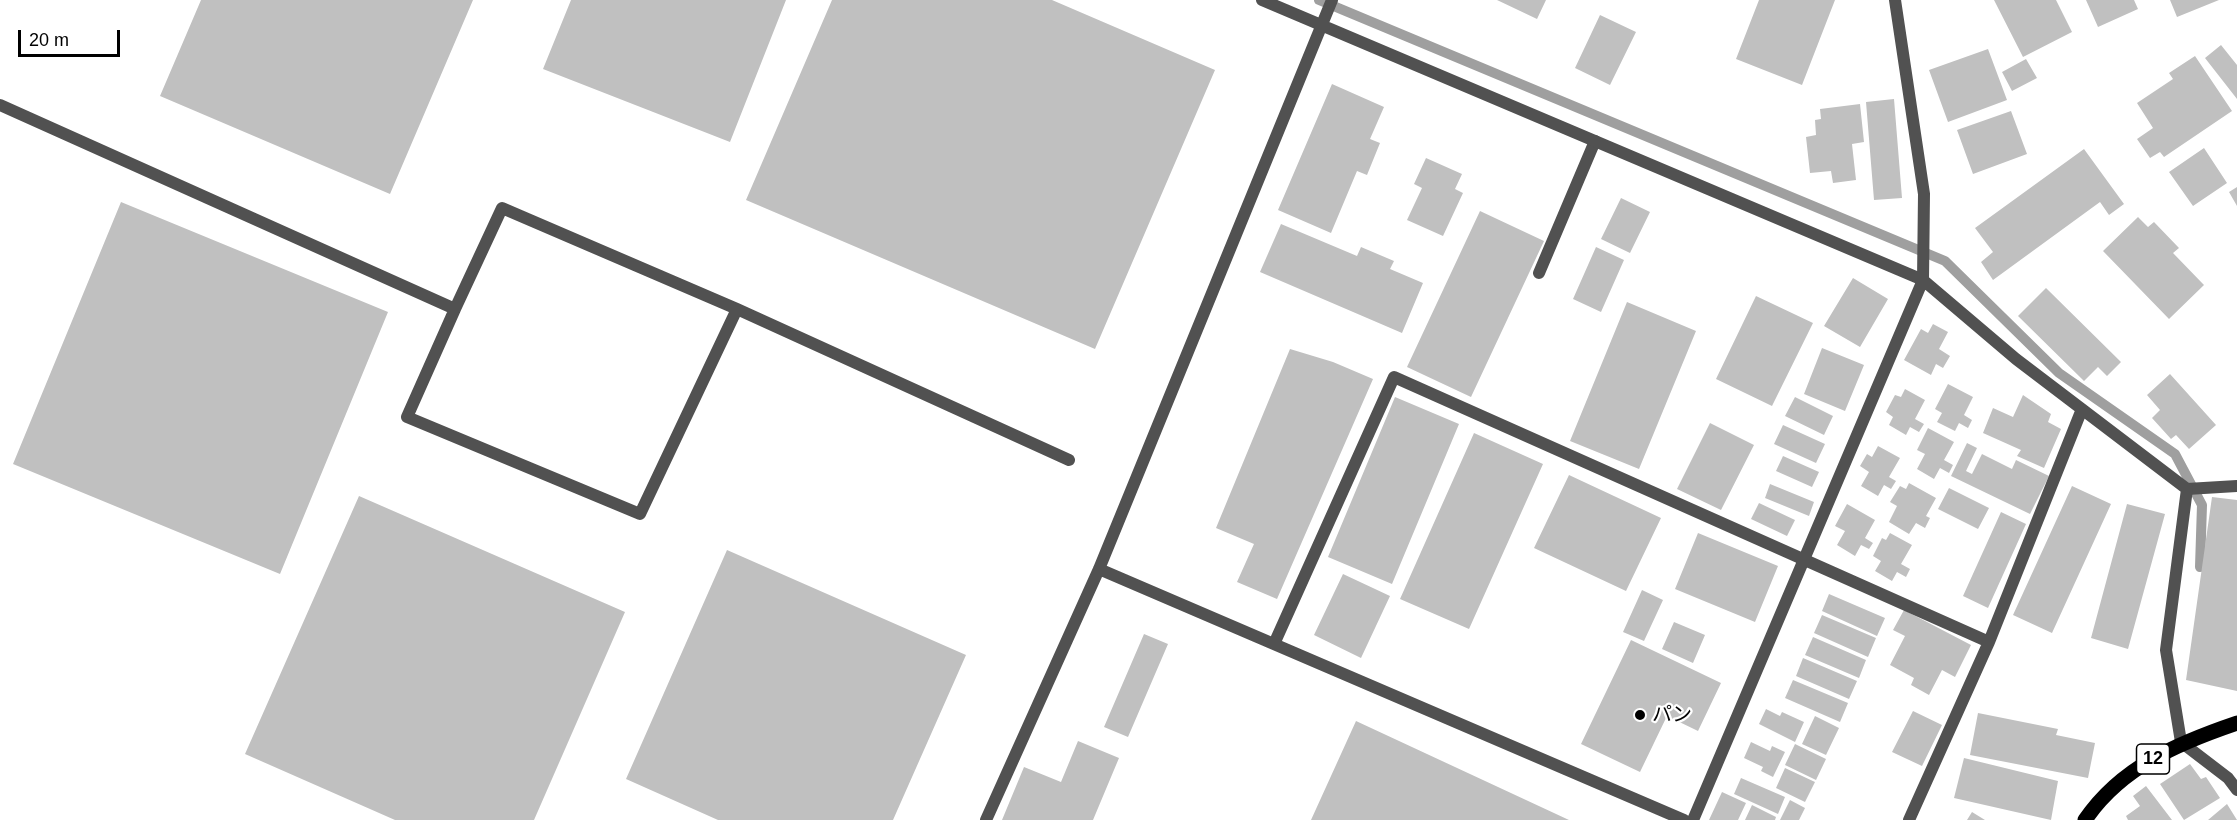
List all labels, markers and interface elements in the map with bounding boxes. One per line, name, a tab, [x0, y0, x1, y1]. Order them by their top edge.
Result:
scale bar	[21, 18, 123, 56]
text: 20 m	[29, 30, 69, 50]
place label: パン	[1652, 703, 1692, 727]
marker: パン	[1633, 708, 1647, 722]
road number: 12	[2136, 744, 2170, 774]

